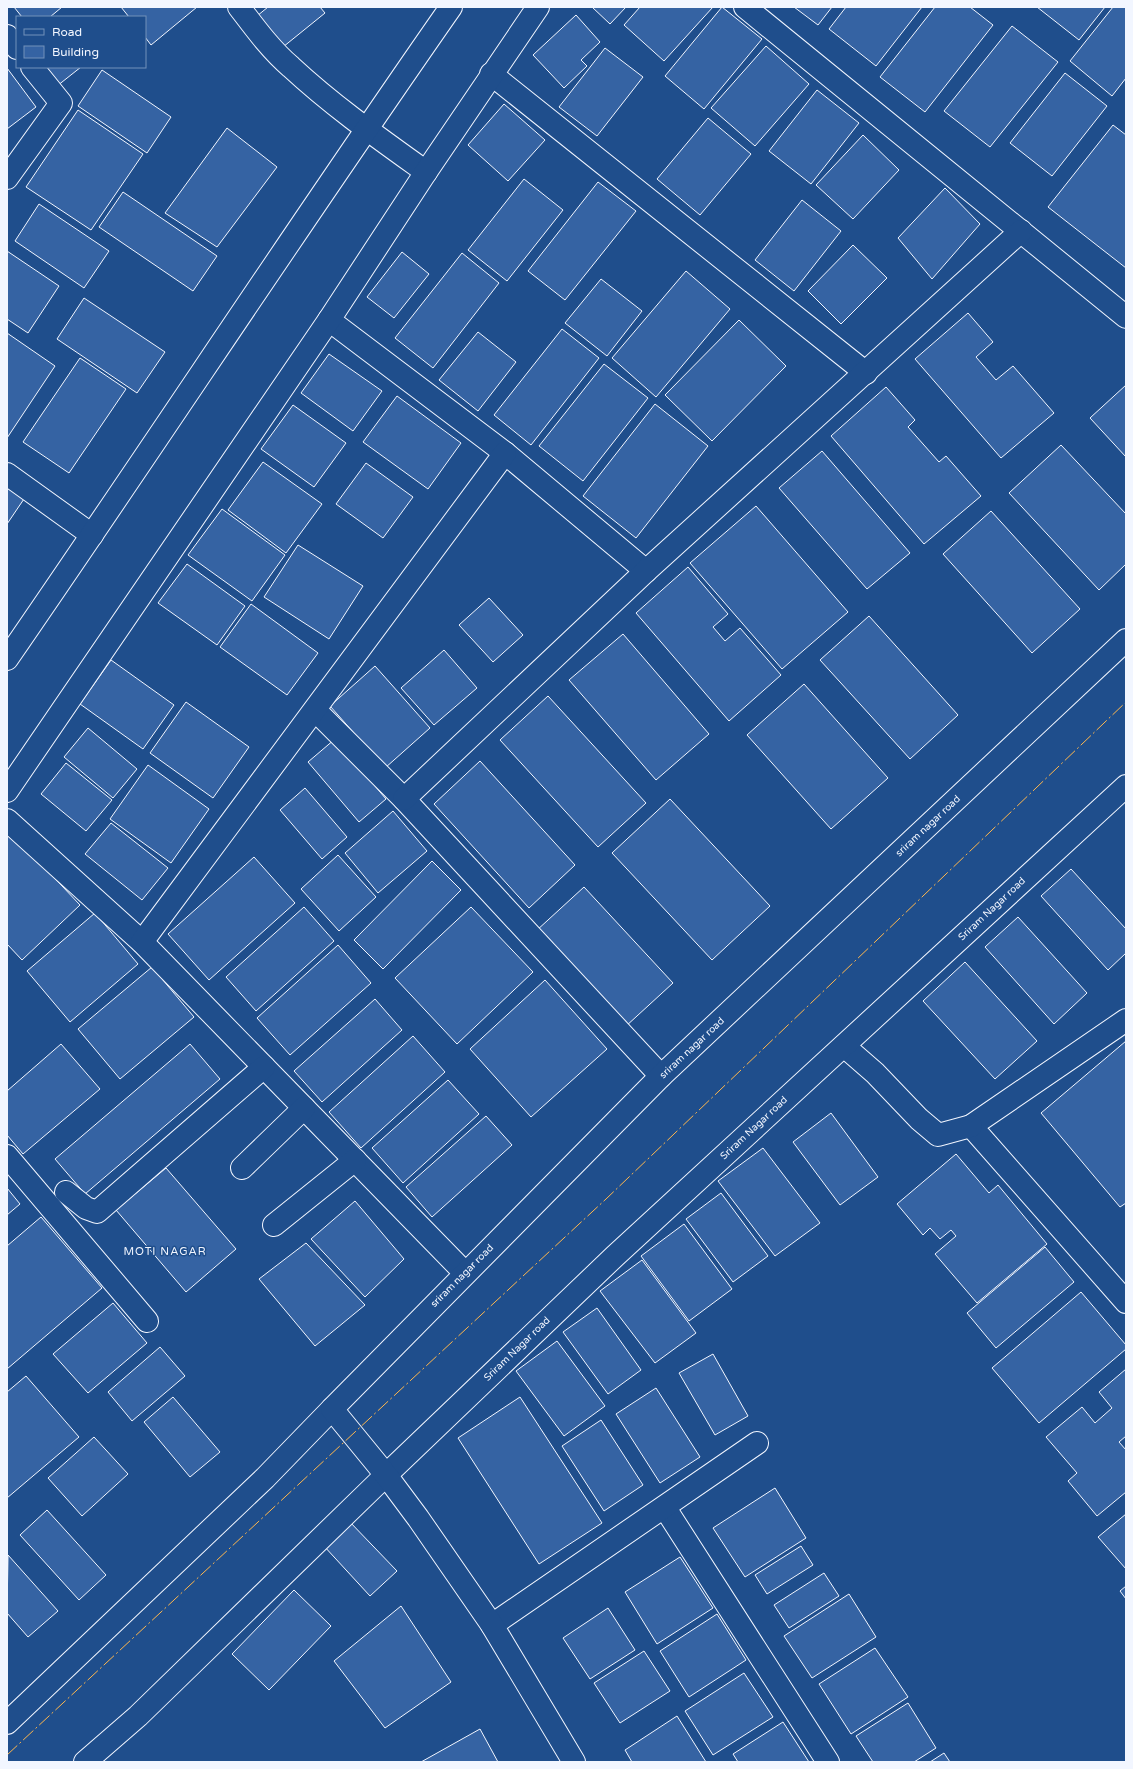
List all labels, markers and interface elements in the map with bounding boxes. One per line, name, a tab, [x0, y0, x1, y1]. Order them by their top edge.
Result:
legend	[16, 16, 146, 68]
text: Road	[52, 25, 82, 39]
text: Building	[52, 45, 99, 59]
street label: sriram nagar road	[893, 793, 963, 859]
street label: Sriram Nagar road	[956, 875, 1028, 943]
street label: sriram nagar road	[657, 1015, 727, 1081]
street label: Sriram Nagar road	[718, 1094, 790, 1162]
street label: sriram nagar road	[428, 1242, 496, 1310]
district label: MOTI NAGAR	[123, 1245, 207, 1258]
street label: Sriram Nagar road	[481, 1314, 553, 1384]

